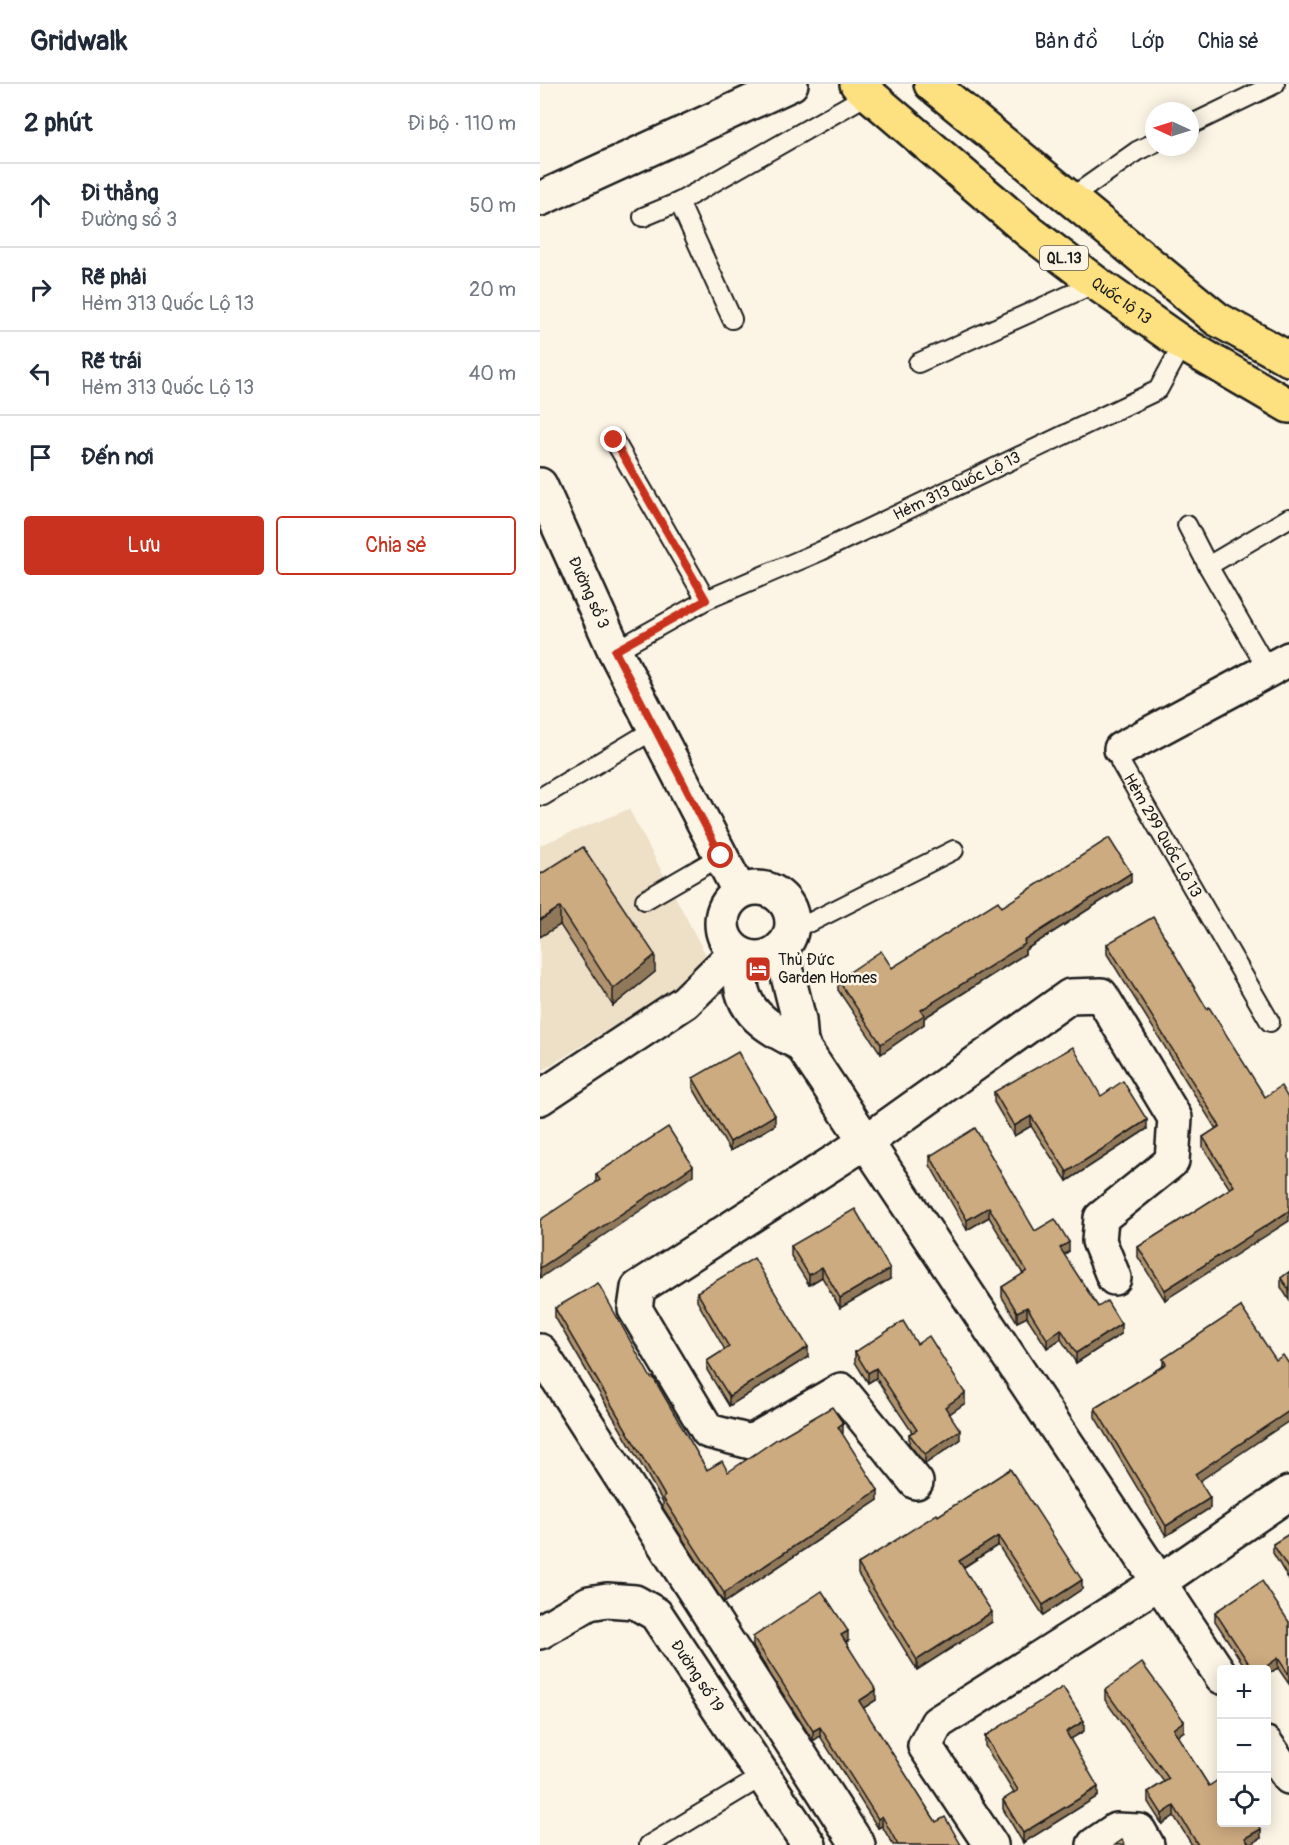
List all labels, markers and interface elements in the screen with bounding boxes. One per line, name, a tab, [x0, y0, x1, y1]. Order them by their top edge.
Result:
text: Gridwalk	[30, 24, 128, 59]
text: Bản đồ	[1034, 28, 1098, 55]
text: Lớp	[1131, 28, 1164, 55]
text: Chia sẻ	[1197, 28, 1259, 55]
north arrow	[1145, 102, 1199, 156]
text: 2 phút	[24, 107, 93, 139]
text: Đi bộ · 110 m	[407, 111, 516, 136]
text: Đi thẳng	[81, 179, 159, 207]
icon: ahead	[24, 189, 57, 222]
text: 50 m	[469, 193, 516, 218]
text: Đường sổ 3	[81, 207, 177, 232]
road number: QL.13	[1040, 246, 1088, 270]
text: Rẽ phải	[81, 263, 146, 291]
icon: right	[24, 273, 57, 306]
street label: Quốc lộ 13	[1087, 273, 1156, 329]
text: 20 m	[469, 277, 516, 302]
text: Hẻm 313 Quốc Lộ 13	[81, 291, 254, 316]
text: Rẽ trái	[81, 347, 141, 375]
icon: left	[24, 357, 57, 390]
text: 40 m	[469, 361, 516, 386]
text: Hẻm 313 Quốc Lộ 13	[81, 375, 254, 400]
route end	[600, 426, 626, 452]
icon: arrive	[24, 441, 57, 474]
text: Đến nơi	[81, 443, 153, 471]
street label: Hẻm 313 Quốc Lộ 13	[890, 447, 1024, 525]
button: Lưu	[24, 516, 264, 575]
button: Chia sẻ	[276, 516, 516, 575]
street label: Đường sổ 3	[564, 553, 614, 632]
street label: Hẻm 299 Quốc Lộ 13	[1119, 770, 1206, 901]
route start	[707, 842, 733, 868]
place label: Thủ Đức Garden Homes	[778, 950, 877, 988]
hotel icon: Thủ Đức Garden Homes	[743, 954, 773, 984]
street label: Đường số 19	[666, 1636, 728, 1716]
map controls	[1217, 1665, 1271, 1827]
button: +	[1217, 1665, 1271, 1719]
button: −	[1217, 1719, 1271, 1773]
button: locate	[1217, 1773, 1271, 1827]

